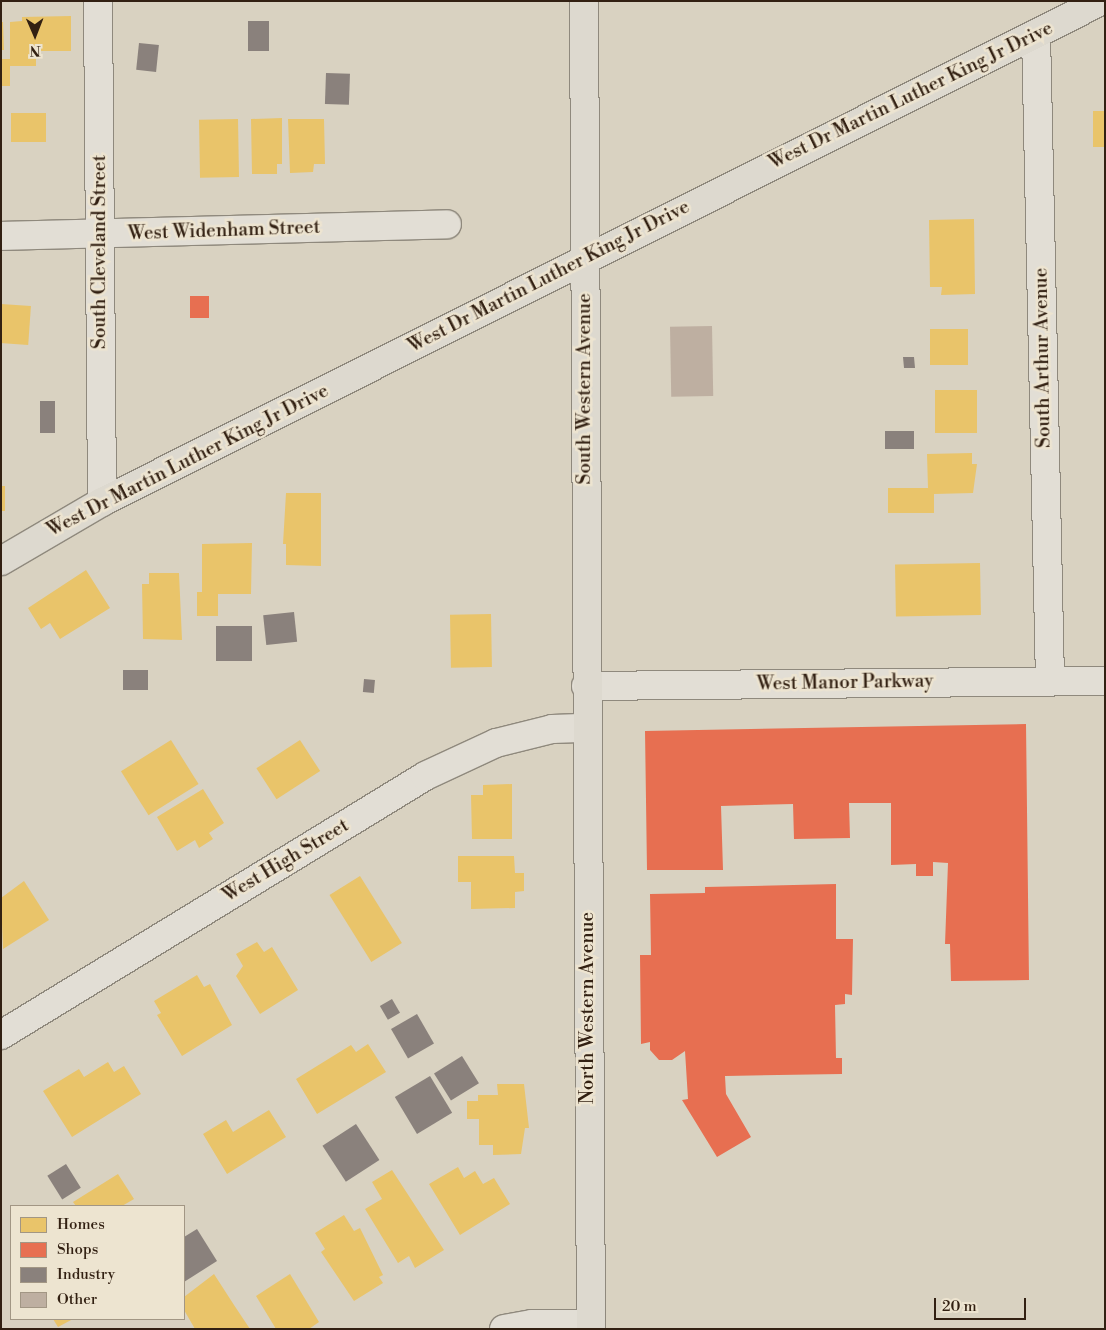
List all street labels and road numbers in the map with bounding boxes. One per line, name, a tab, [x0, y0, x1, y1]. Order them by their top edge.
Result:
street label: West Dr Martin Luther King Jr Drive	[765, 17, 1057, 175]
street label: South Cleveland Street	[89, 155, 111, 349]
street label: West Dr Martin Luther King Jr Drive	[404, 196, 694, 358]
street label: West Widenham Street	[127, 216, 321, 246]
street label: South Arthur Avenue	[1030, 268, 1056, 448]
street label: South Western Avenue	[574, 293, 596, 485]
street label: West Dr Martin Luther King Jr Drive	[43, 380, 333, 542]
street label: West Manor Parkway	[756, 670, 934, 696]
street label: West High Street	[219, 814, 353, 908]
street label: North Western Avenue	[577, 912, 599, 1104]

